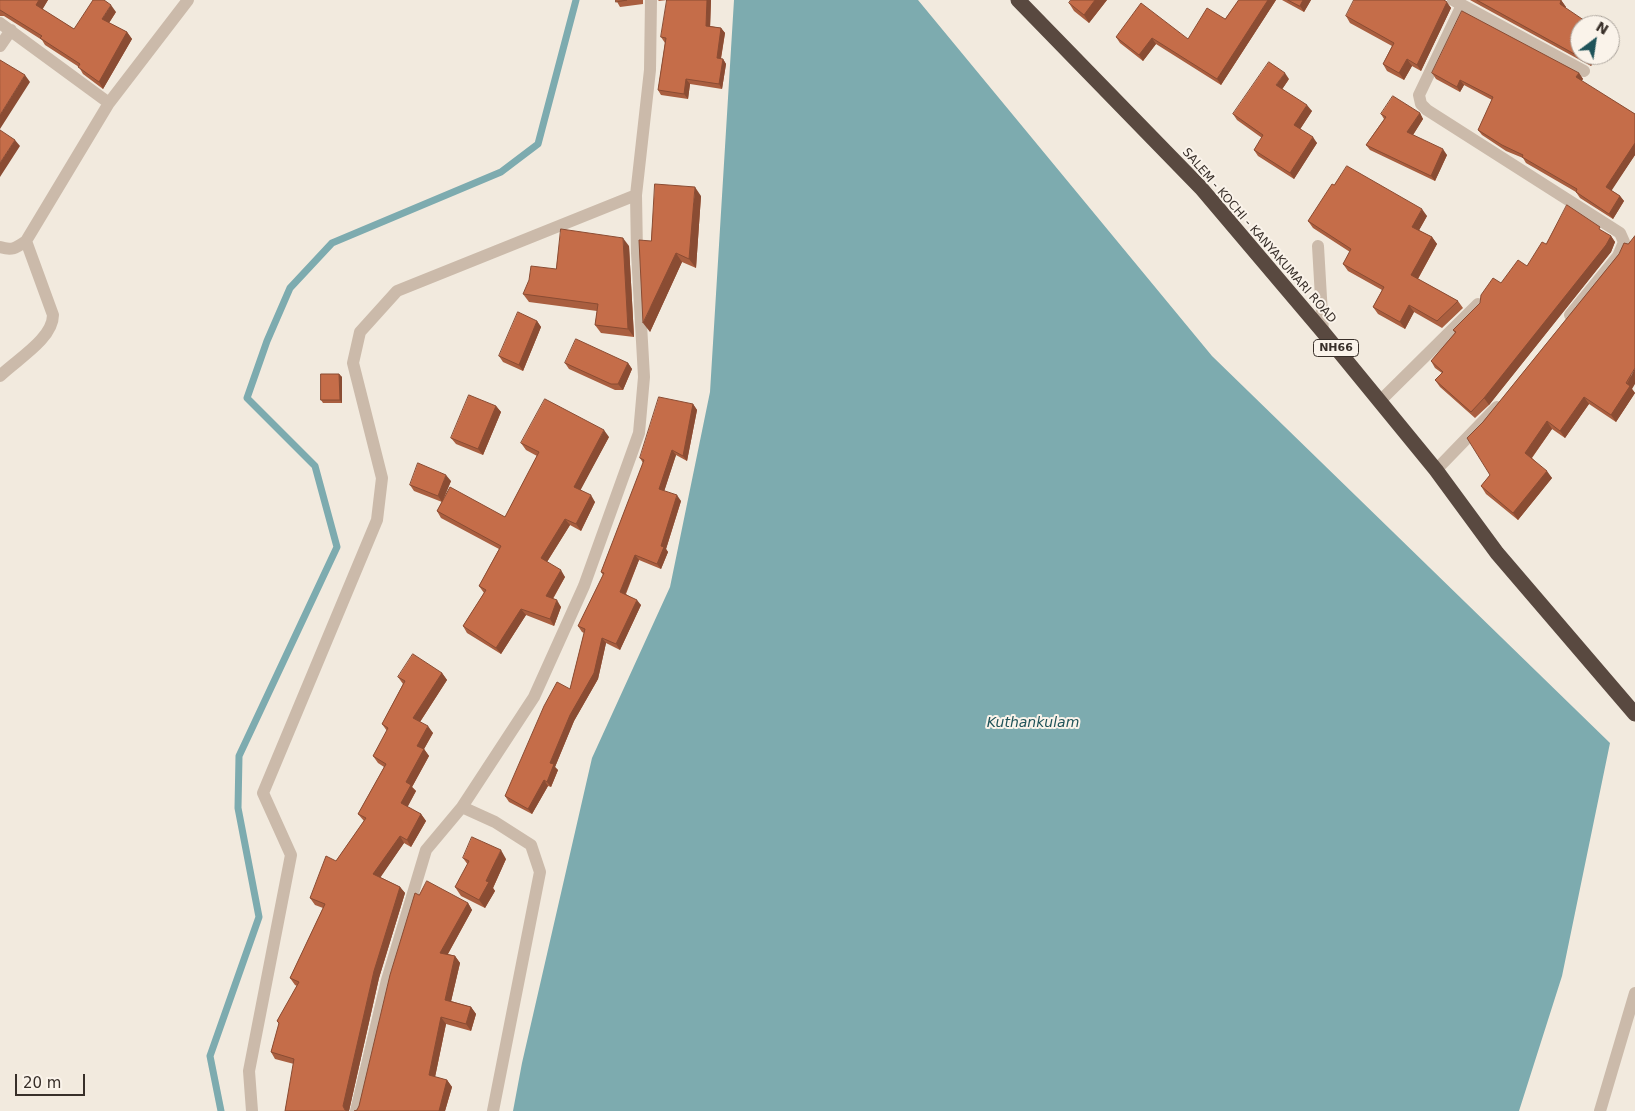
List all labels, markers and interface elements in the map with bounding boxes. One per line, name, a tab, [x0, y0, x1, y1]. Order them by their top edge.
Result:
north arrow	[1570, 15, 1620, 65]
text: N	[1593, 18, 1611, 38]
street label: SALEM - KOCHI - KANYAKUMARI ROAD	[1179, 146, 1339, 326]
road number: NH66	[1314, 339, 1358, 356]
water label: Kuthankulam	[987, 715, 1079, 731]
scale bar	[18, 1064, 88, 1096]
text: 20 m	[23, 1074, 61, 1092]

